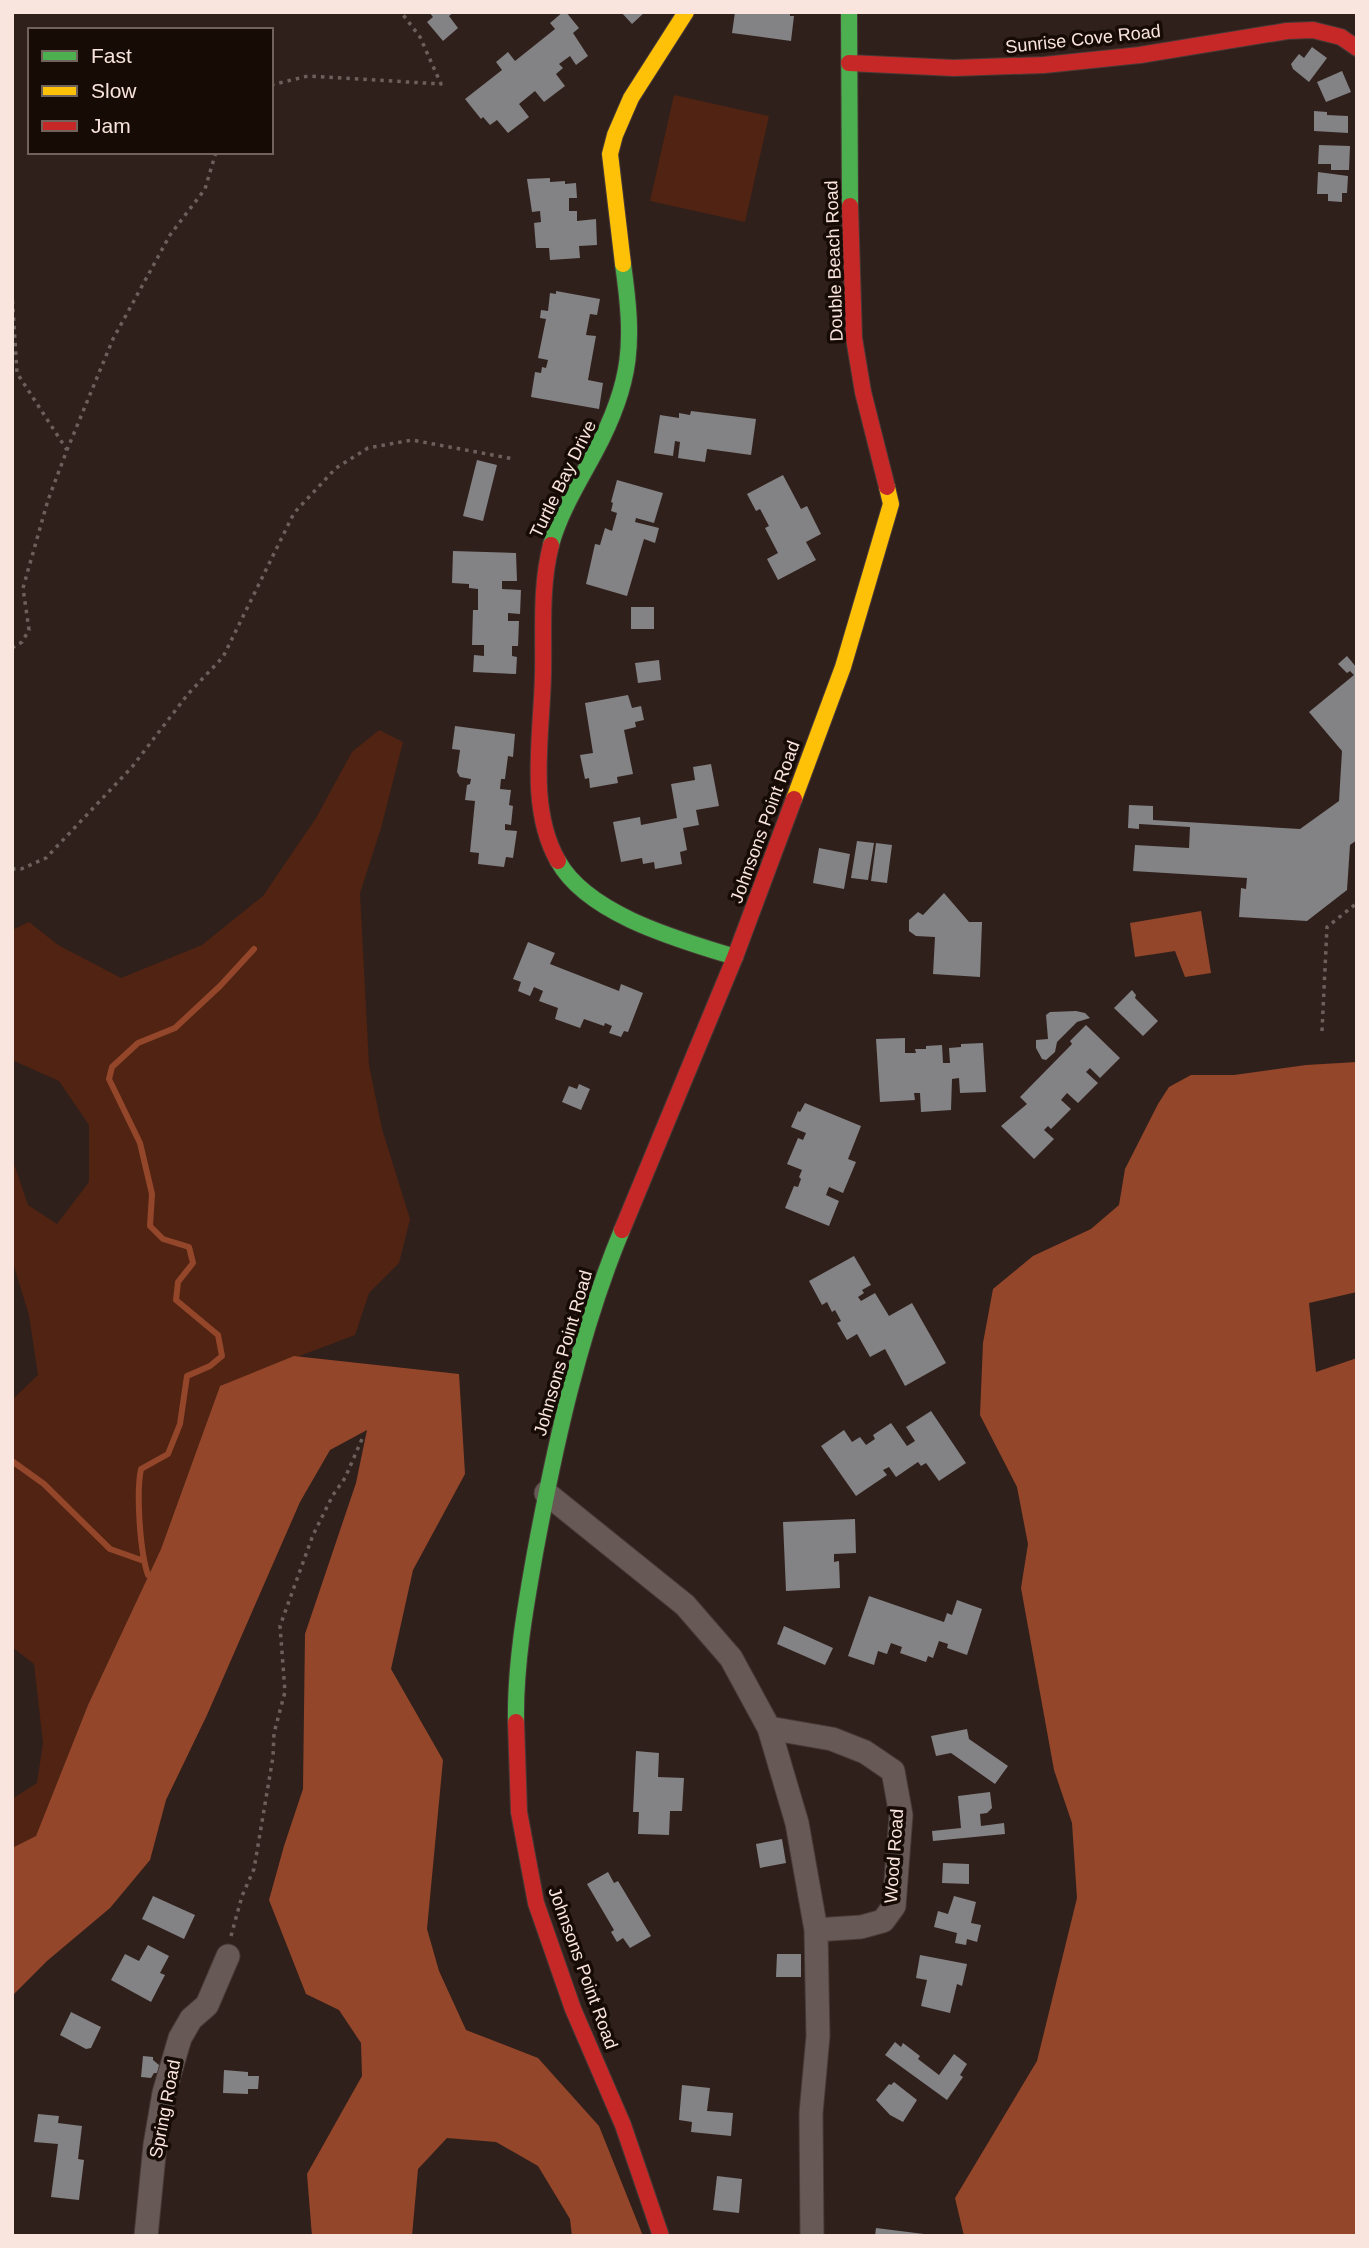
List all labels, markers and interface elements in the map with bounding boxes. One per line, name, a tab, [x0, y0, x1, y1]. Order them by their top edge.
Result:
street label: Sunrise Cove Road	[1004, 21, 1162, 57]
legend	[28, 28, 273, 154]
text: Fast	[91, 44, 132, 67]
text: Slow	[91, 79, 137, 102]
text: Jam	[91, 114, 131, 137]
street label: Double Beach Road	[821, 180, 847, 342]
street label: Turtle Bay Drive	[526, 417, 600, 541]
street label: Johnsons Point Road	[726, 738, 804, 906]
street label: Johnsons Point Road	[530, 1268, 596, 1438]
street label: Wood Road	[881, 1808, 907, 1904]
street label: Johnsons Point Road	[544, 1884, 622, 2052]
street label: Spring Road	[146, 2058, 184, 2160]

